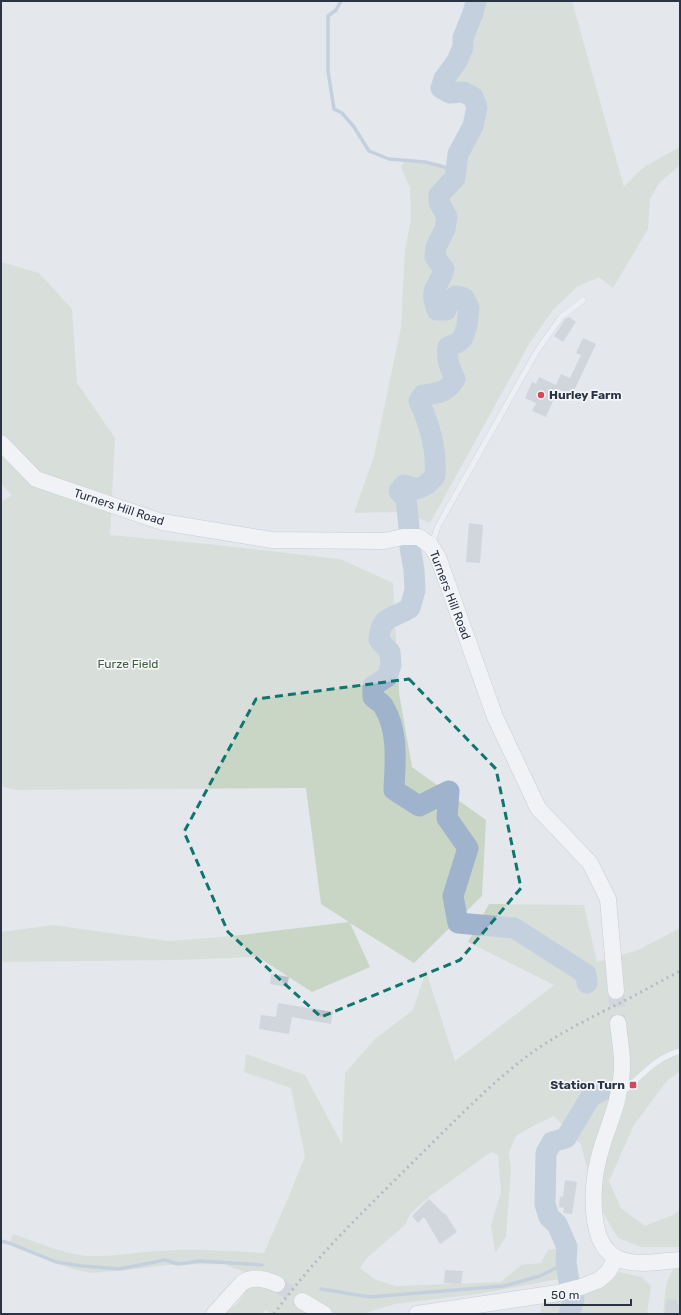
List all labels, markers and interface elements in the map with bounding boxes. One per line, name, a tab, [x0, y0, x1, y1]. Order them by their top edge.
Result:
place label: Hurley Farm	[549, 388, 621, 402]
marker: Hurley Farm	[536, 390, 546, 400]
street label: Turners Hill Road	[72, 486, 166, 528]
street label: Turners Hill Road	[427, 549, 473, 641]
park label: Furze Field	[97, 657, 159, 671]
place label: Station Turn	[550, 1078, 625, 1092]
marker: Station Turn	[628, 1080, 638, 1090]
scale bar	[545, 1281, 631, 1307]
text: 50 m	[551, 1288, 579, 1302]

